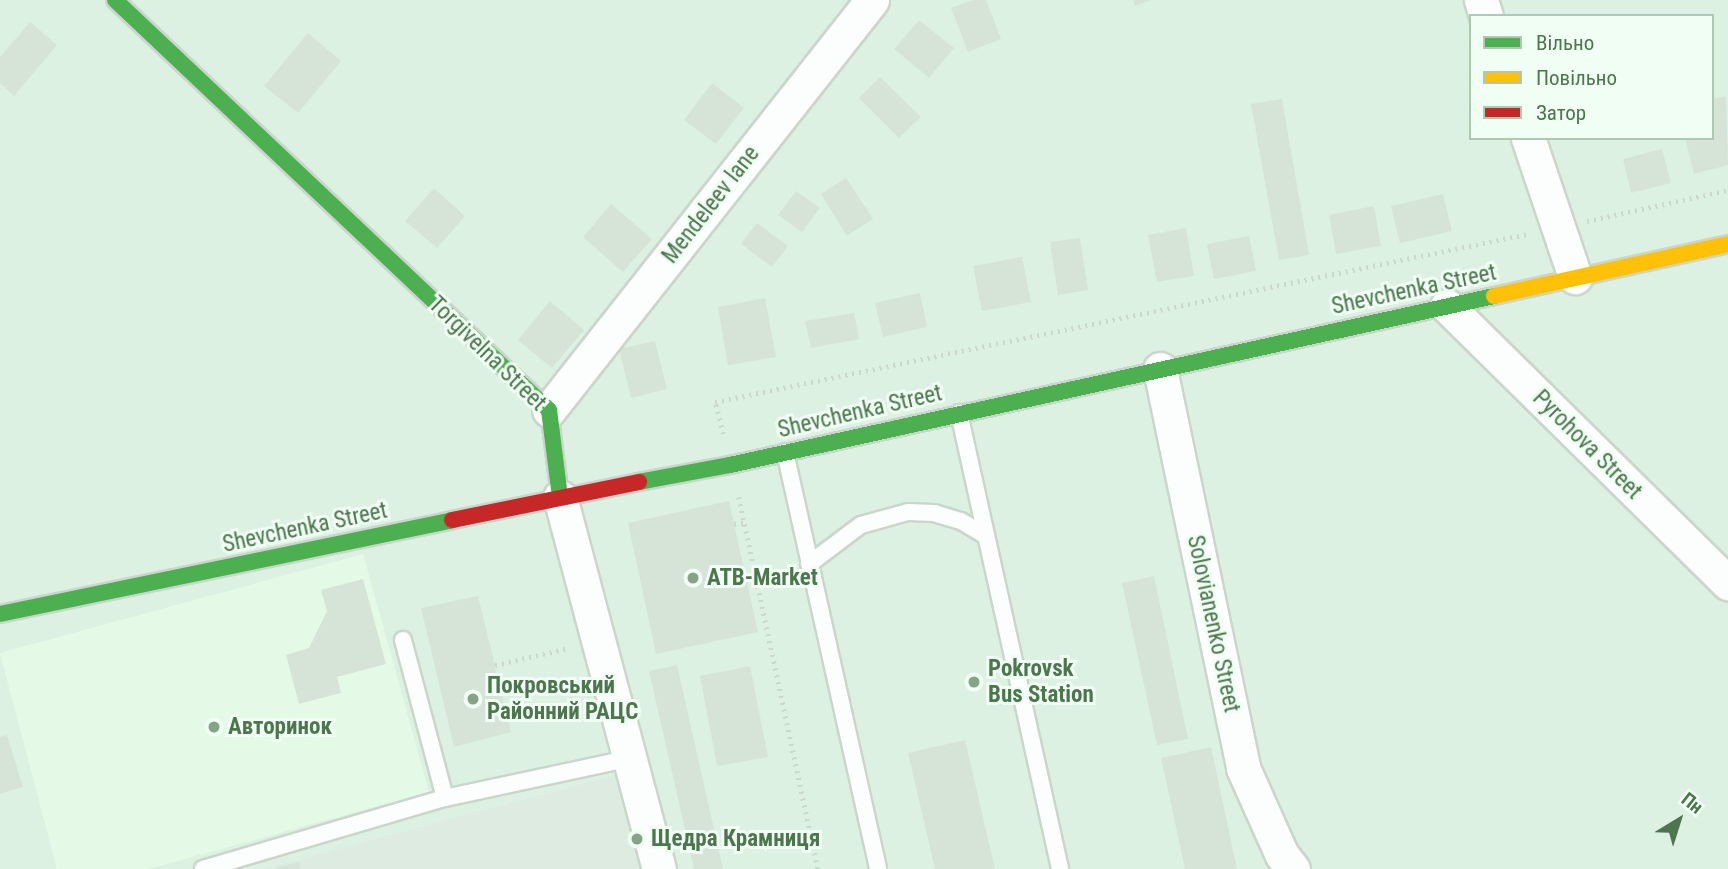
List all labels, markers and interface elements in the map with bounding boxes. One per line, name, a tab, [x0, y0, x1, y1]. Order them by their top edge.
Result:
legend	[1469, 14, 1714, 140]
text: Вільно	[1536, 31, 1594, 55]
text: Повільно	[1536, 66, 1617, 90]
text: Затор	[1536, 101, 1586, 125]
street label: Mendeleev lane	[657, 141, 765, 269]
street label: Shevchenka Street	[1329, 259, 1499, 321]
street label: Torgivelna Street	[422, 291, 552, 417]
street label: Shevchenka Street	[775, 380, 945, 444]
street label: Pyrohova Street	[1527, 385, 1647, 505]
street label: Shevchenka Street	[220, 497, 390, 559]
street label: Solovianenko Street	[1181, 533, 1245, 715]
place label: ATB-Market	[707, 564, 818, 592]
marker: ATB-Market	[685, 570, 701, 586]
place label: Pokrovsk Bus Station	[988, 655, 1094, 709]
place label: Покровський Районний РАЦС	[487, 672, 638, 726]
marker: Pokrovsk Bus Station	[966, 674, 982, 690]
marker: Покровський Районний РАЦС	[465, 691, 481, 707]
place label: Авторинок	[228, 713, 332, 741]
marker: Авторинок	[206, 719, 222, 735]
north arrow	[1644, 785, 1714, 855]
text: Пн	[1677, 787, 1708, 819]
place label: Щедра Крамниця	[651, 825, 820, 853]
marker: Щедра Крамниця	[629, 831, 645, 847]

